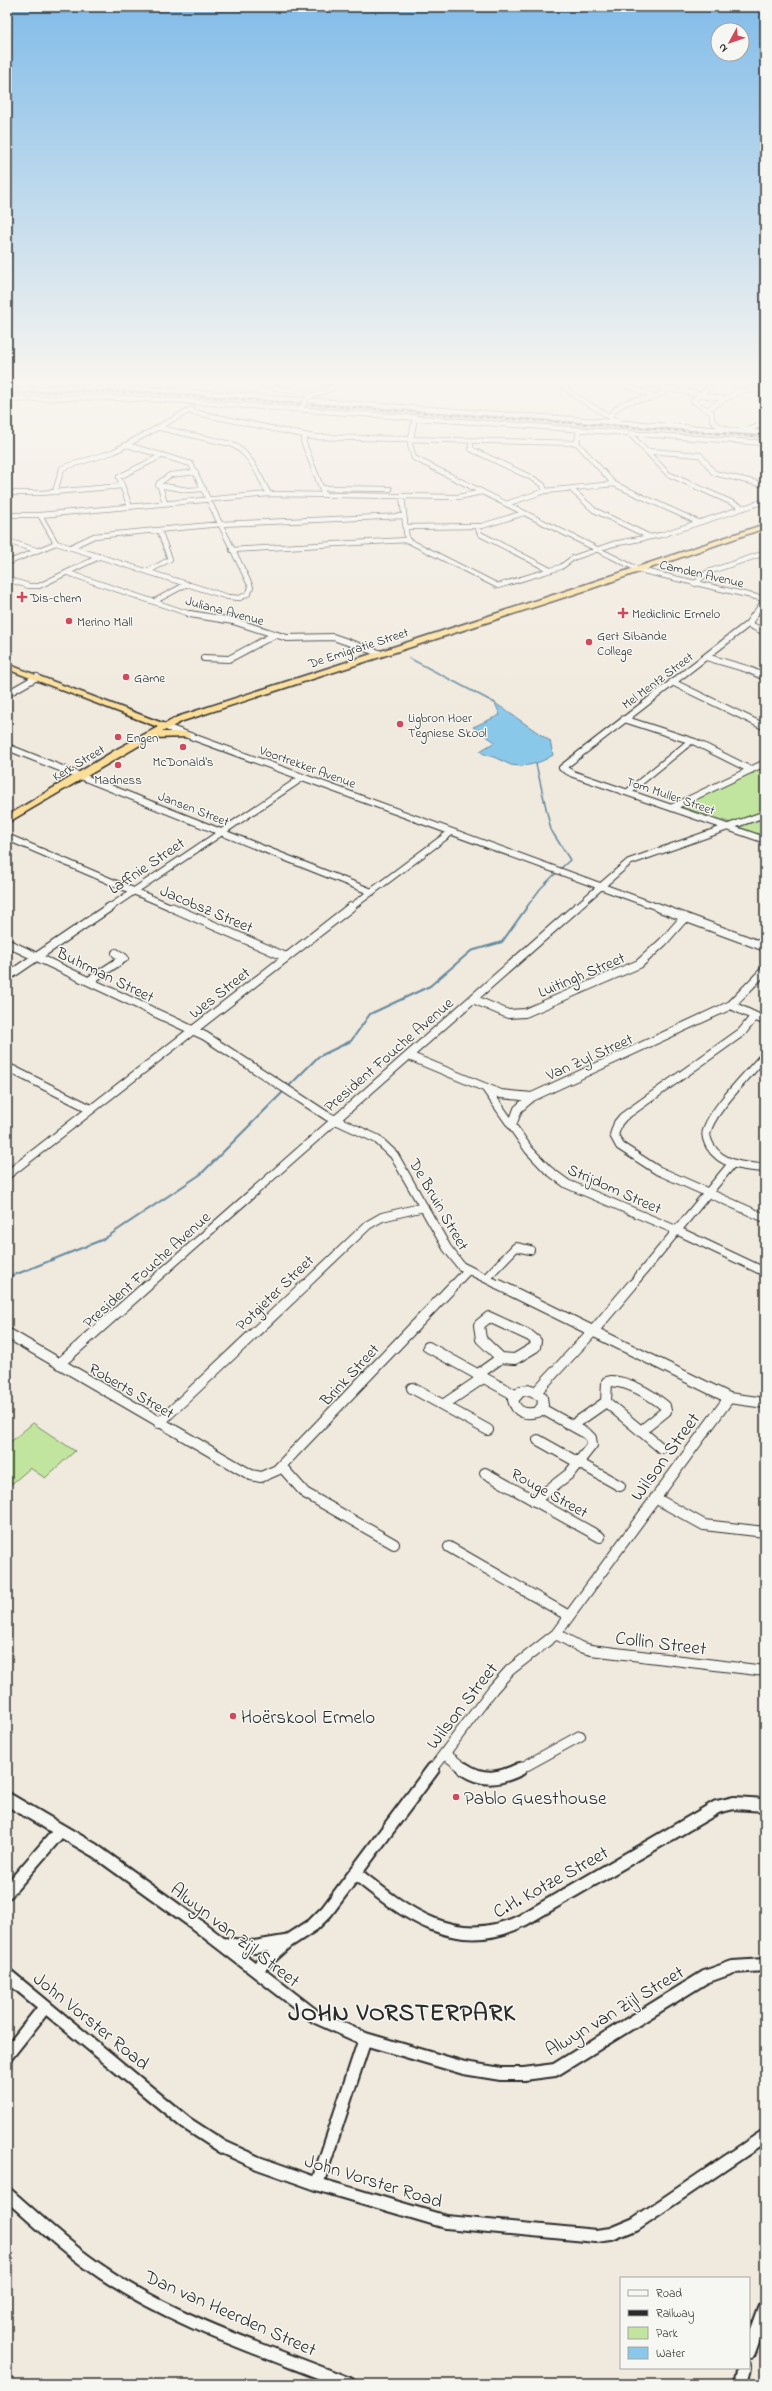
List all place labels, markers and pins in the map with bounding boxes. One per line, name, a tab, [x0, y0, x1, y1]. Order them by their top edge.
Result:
place label: Dis-chem	[29, 589, 81, 608]
marker: Dis-chem	[17, 592, 27, 602]
place label: Mediclinic Ermelo	[632, 605, 720, 624]
marker: Mediclinic Ermelo	[617, 607, 629, 619]
place label: Merino Mall	[77, 613, 133, 632]
marker: Merino Mall	[64, 616, 74, 626]
place label: Gert Sibande College	[597, 627, 667, 662]
marker: Gert Sibande College	[584, 637, 594, 647]
place label: Game	[134, 669, 165, 688]
marker: Game	[121, 672, 131, 682]
place label: Ligbron Hoer Tegniese Skool	[408, 709, 487, 744]
marker: Ligbron Hoer Tegniese Skool	[395, 719, 405, 729]
place label: Engen	[126, 729, 158, 749]
marker: Engen	[113, 732, 123, 742]
marker: McDonald's	[178, 742, 188, 752]
place label: McDonald's	[153, 753, 214, 772]
marker: Madness	[113, 760, 123, 770]
place label: Madness	[94, 771, 142, 790]
place label: Hoërskool Ermelo	[241, 1705, 375, 1732]
marker: Hoërskool Ermelo	[228, 1711, 238, 1721]
place label: Pablo Guesthouse	[464, 1786, 607, 1813]
marker: Pablo Guesthouse	[451, 1792, 461, 1802]

